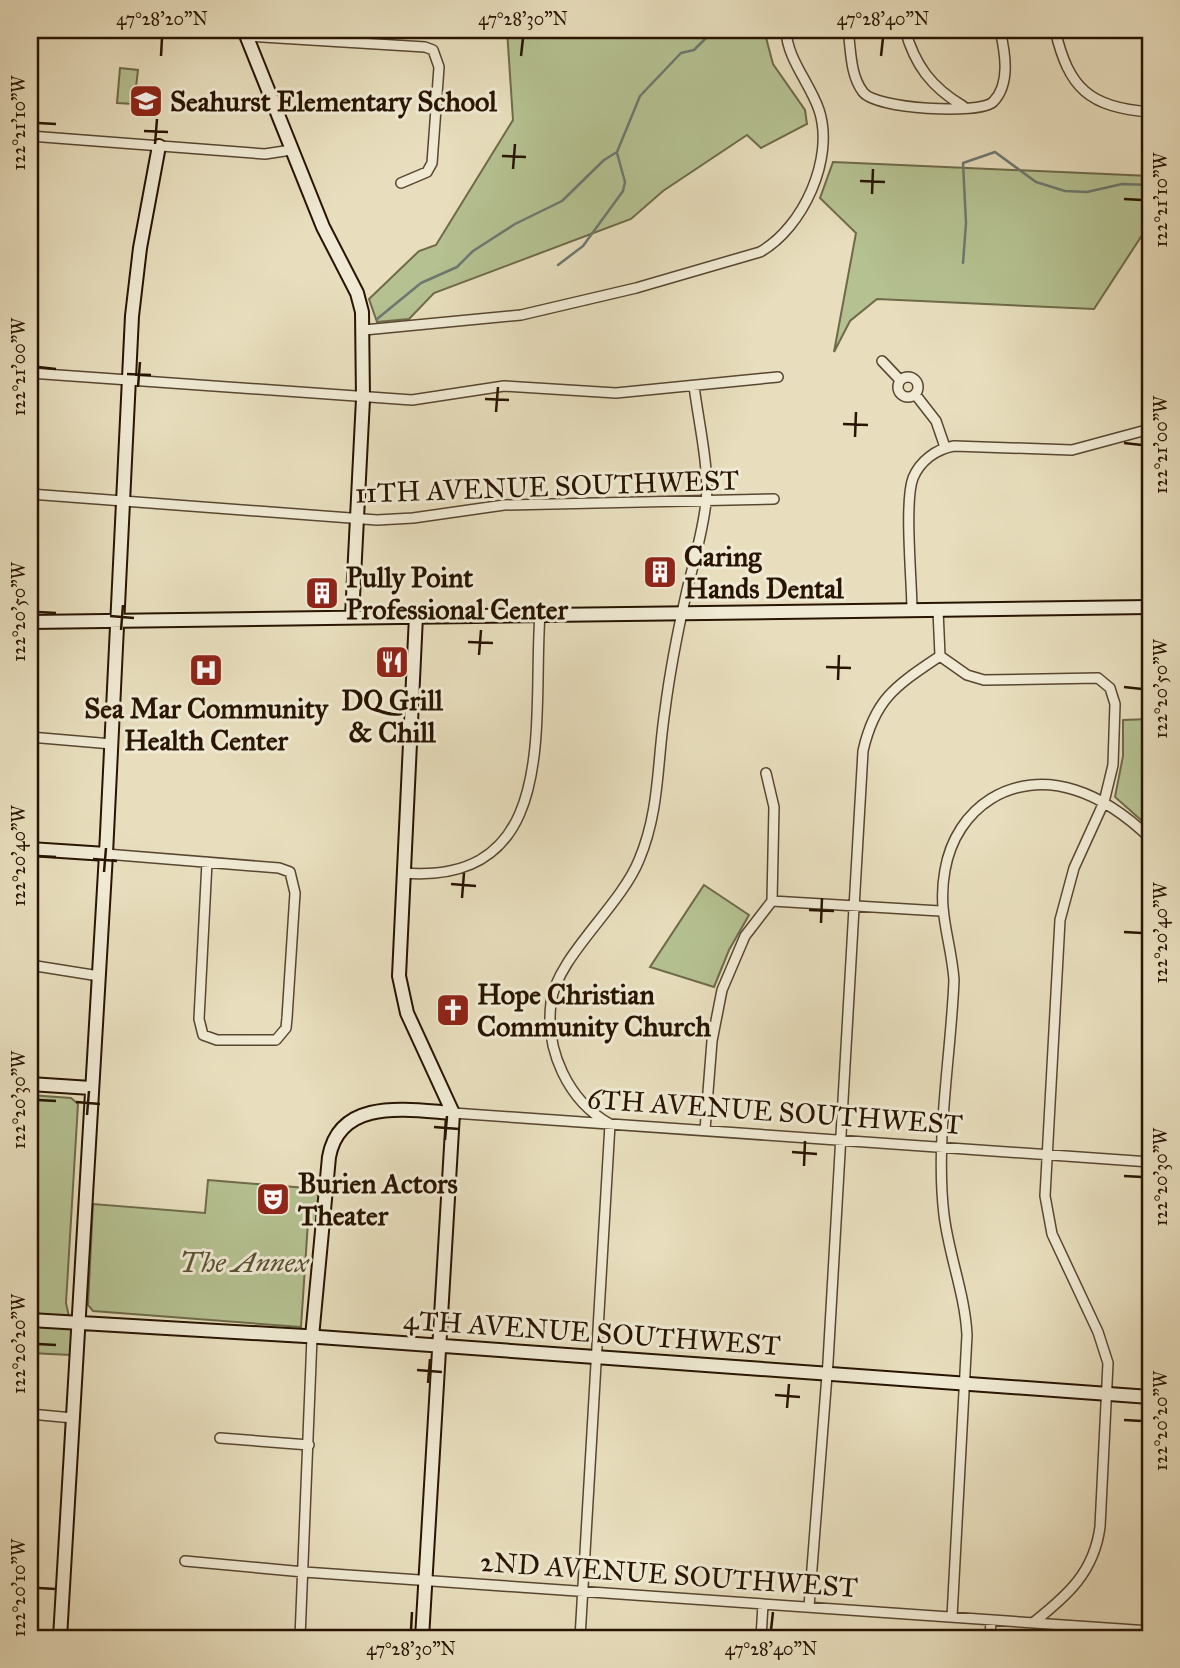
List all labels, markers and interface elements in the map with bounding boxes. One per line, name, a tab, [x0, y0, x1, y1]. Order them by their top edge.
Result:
text: 47°28'20"N	[116, 8, 208, 30]
text: 47°28'30"N	[478, 8, 568, 30]
text: 47°28'40"N	[837, 8, 929, 30]
text: 122°21'10"W	[8, 75, 30, 170]
school or university icon: Seahurst Elementary School	[127, 82, 165, 120]
place label: Seahurst Elementary School	[170, 84, 497, 119]
text: 122°21'10"W	[1150, 152, 1172, 247]
text: 122°21'00"W	[8, 317, 30, 416]
text: 122°21'00"W	[1150, 395, 1172, 494]
street label: 11TH AVENUE SOUTHWEST	[354, 462, 740, 511]
place label: Caring Hands Dental	[684, 539, 844, 606]
building icon: Caring Hands Dental	[641, 553, 679, 591]
place label: Pully Point Professional Center	[346, 560, 569, 627]
text: 122°20'50"W	[8, 561, 30, 662]
building icon: Pully Point Professional Center	[303, 574, 341, 612]
text: 122°20'50"W	[1150, 638, 1172, 739]
restaurant icon: DQ Grill & Chill	[373, 643, 411, 681]
hospital icon: Sea Mar Community Health Center	[187, 651, 225, 689]
place label: DQ Grill & Chill	[341, 683, 443, 750]
place label: Sea Mar Community Health Center	[84, 691, 329, 758]
text: 122°20'40"W	[8, 805, 30, 907]
text: 122°20'40"W	[1150, 882, 1172, 984]
place label: Hope Christian Community Church	[477, 977, 711, 1044]
church icon: Hope Christian Community Church	[434, 991, 472, 1029]
text: 122°20'30"W	[8, 1050, 30, 1149]
street label: 6TH AVENUE SOUTHWEST	[586, 1081, 964, 1142]
text: 122°20'30"W	[1150, 1127, 1172, 1226]
place label: Burien Actors Theater	[298, 1166, 458, 1233]
theatre icon: Burien Actors Theater	[254, 1180, 292, 1218]
park label: The Annex	[179, 1245, 310, 1280]
text: 122°20'20"W	[8, 1293, 30, 1394]
street label: 4TH AVENUE SOUTHWEST	[402, 1302, 782, 1363]
text: 122°20'20"W	[1150, 1370, 1172, 1471]
text: 122°20'10"W	[8, 1538, 30, 1637]
street label: 2ND AVENUE SOUTHWEST	[479, 1544, 859, 1605]
text: 47°28'30"N	[366, 1638, 456, 1660]
text: 47°28'40"N	[725, 1638, 817, 1660]

